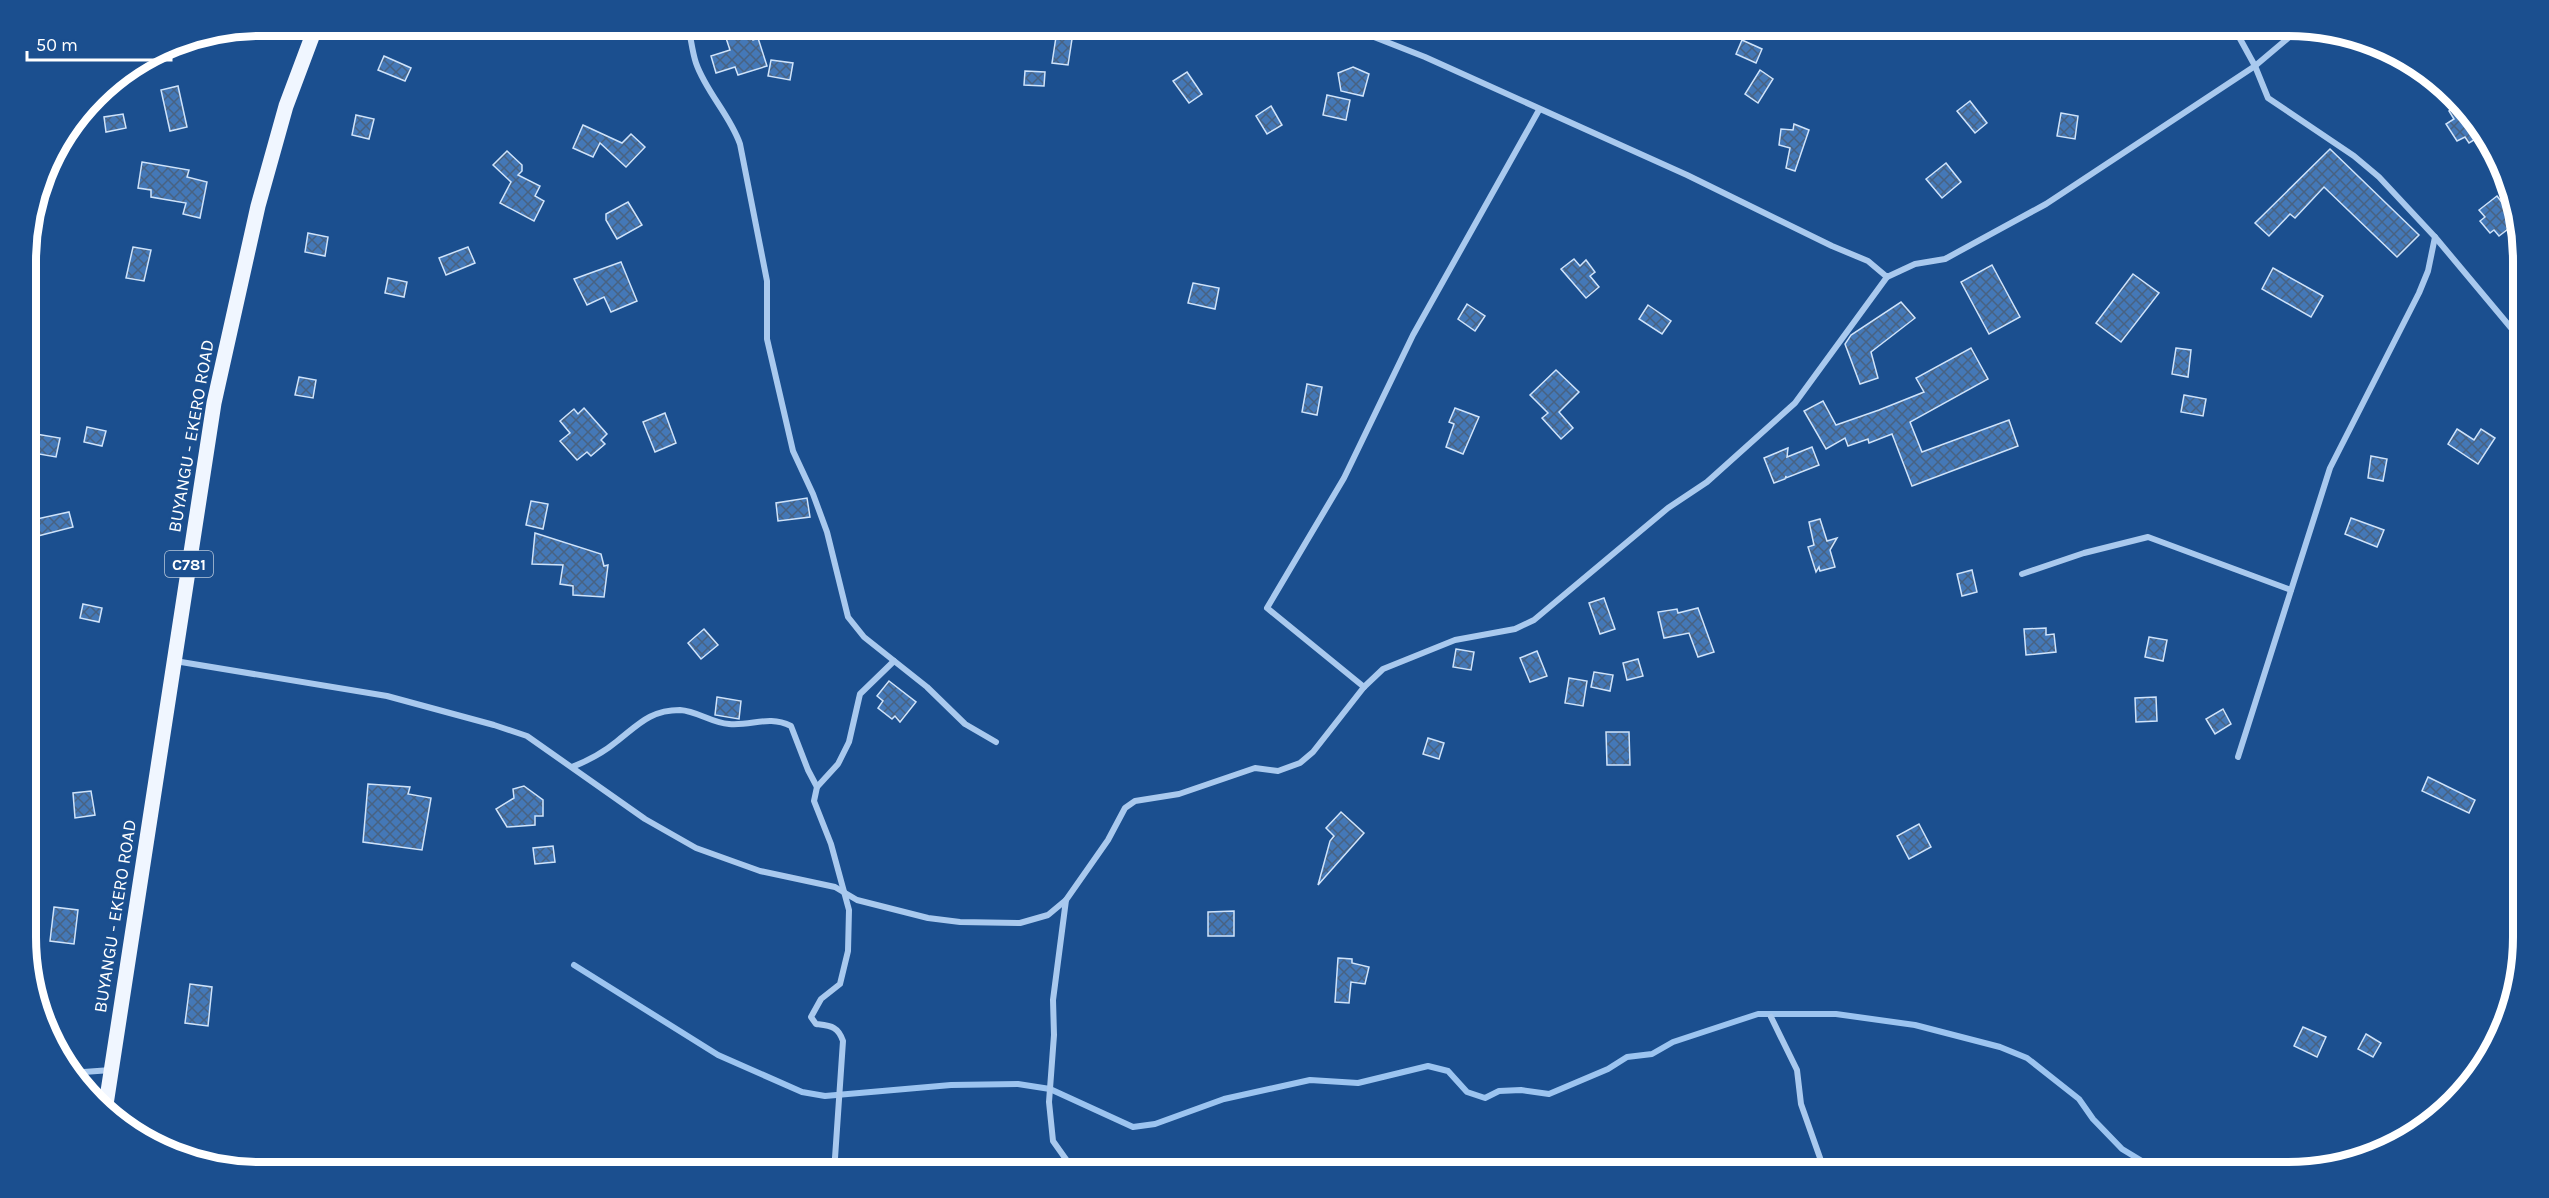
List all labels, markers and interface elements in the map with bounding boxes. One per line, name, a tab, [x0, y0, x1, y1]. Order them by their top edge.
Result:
scale bar	[27, 24, 171, 62]
text: 50 m	[36, 34, 78, 56]
street label: BUYANGU - EKERO ROAD	[163, 338, 219, 534]
road number: C781	[165, 551, 213, 577]
street label: BUYANGU - EKERO ROAD	[89, 818, 141, 1014]

